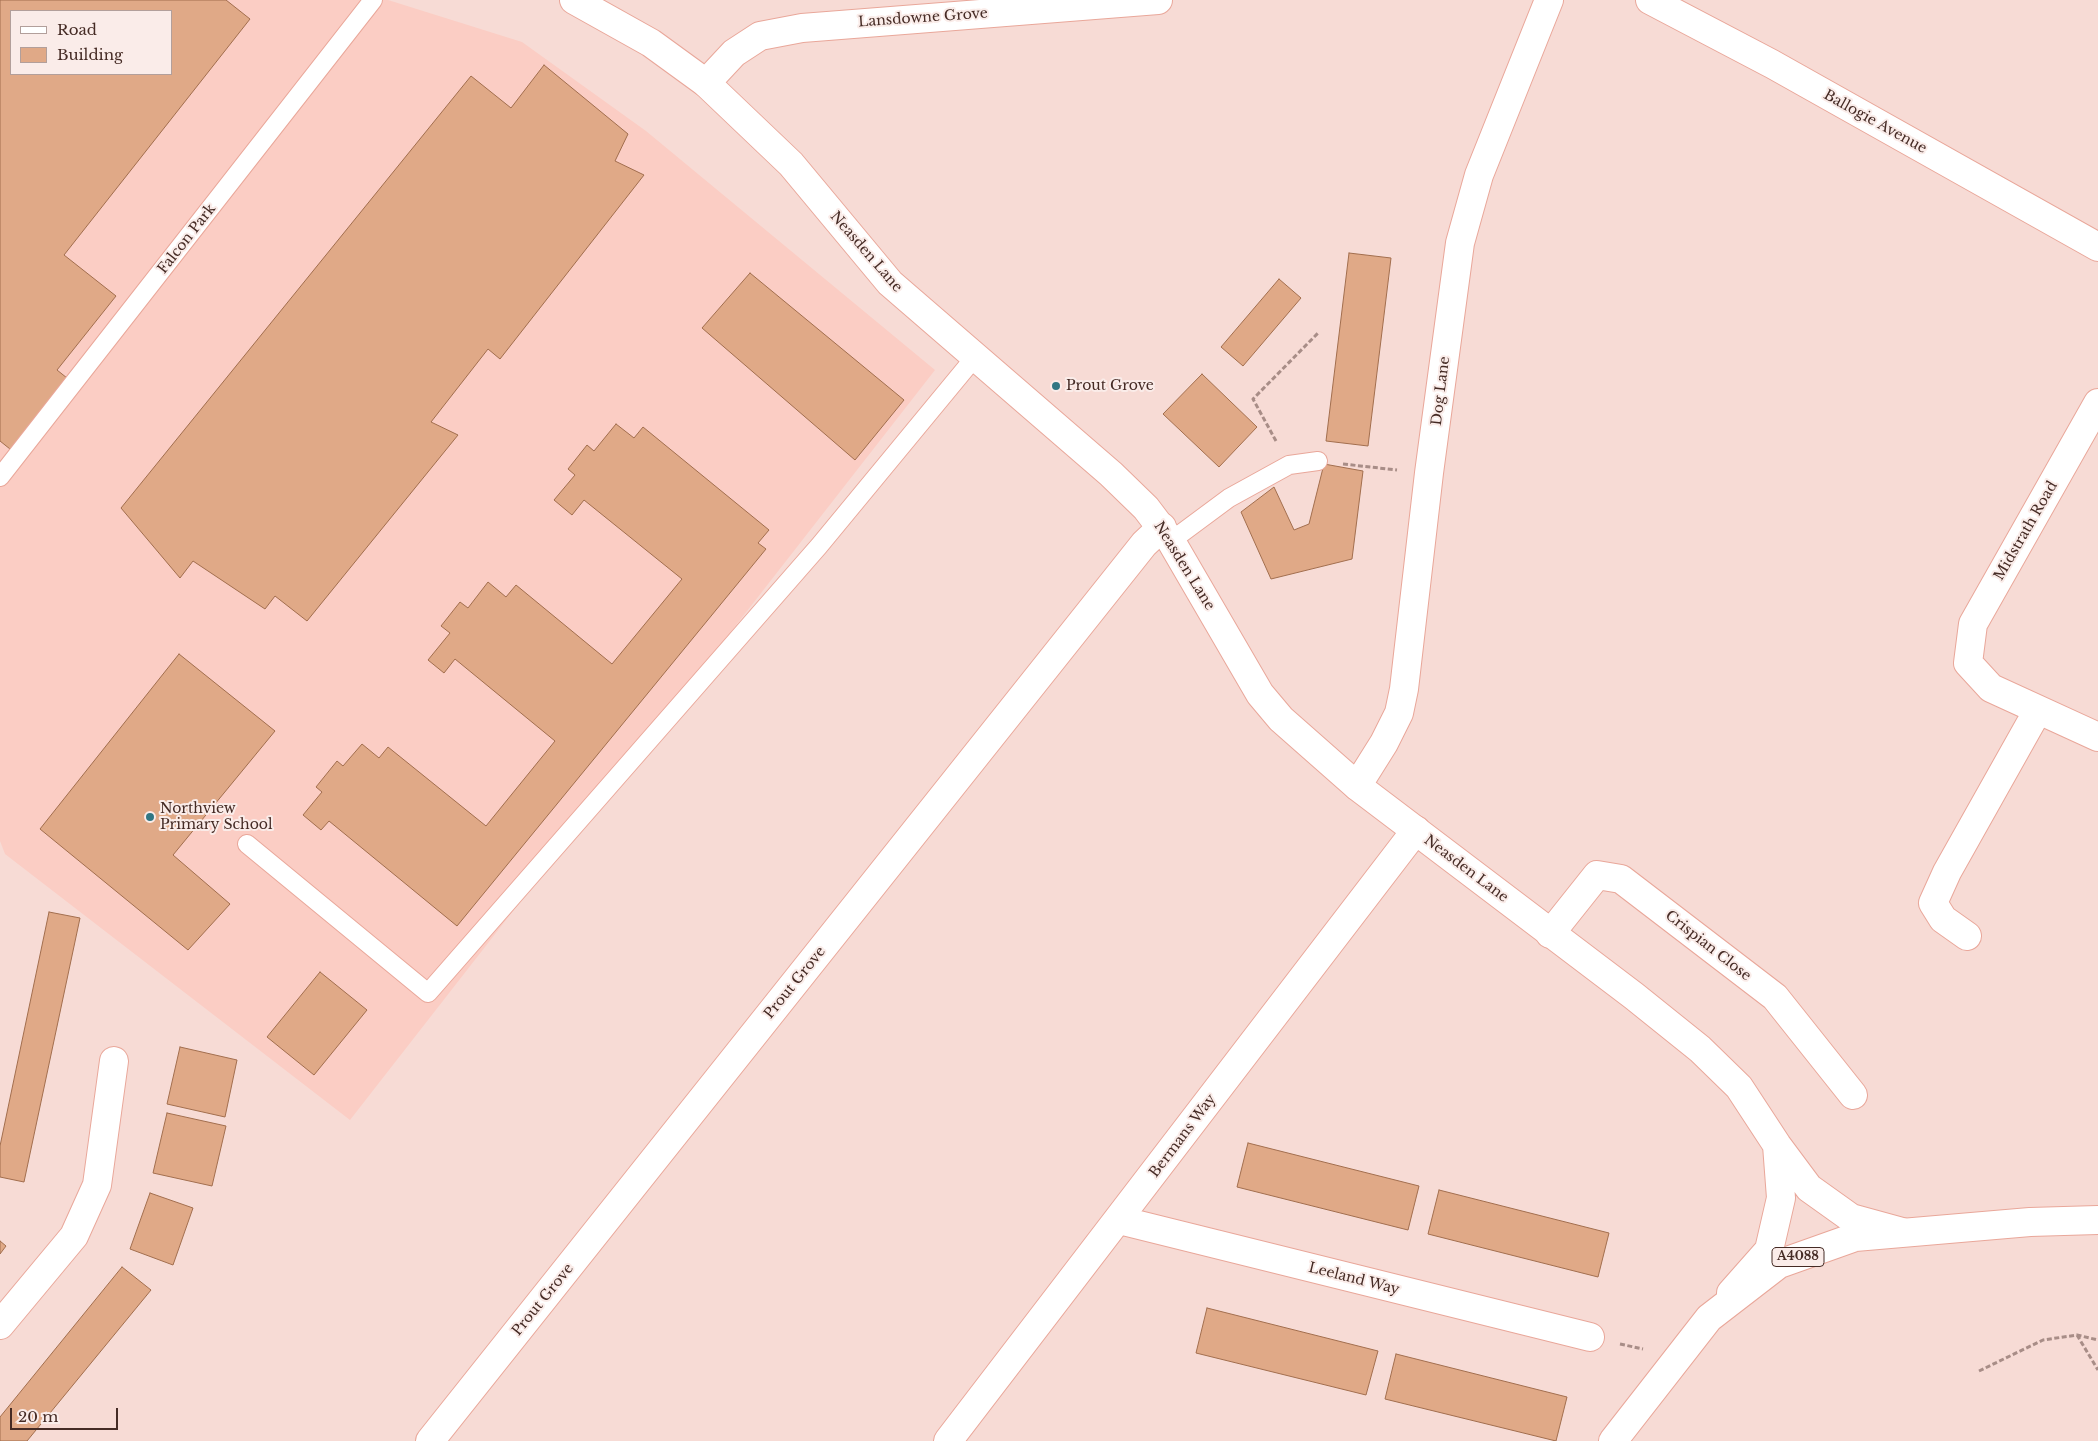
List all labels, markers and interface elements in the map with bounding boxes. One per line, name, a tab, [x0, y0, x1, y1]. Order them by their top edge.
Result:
street label: Lansdowne Grove	[858, 5, 988, 31]
legend	[10, 10, 172, 75]
text: Road	[57, 20, 97, 39]
text: Building	[57, 45, 123, 64]
street label: Ballogie Avenue	[1821, 87, 1929, 157]
street label: Falcon Park	[155, 201, 219, 277]
street label: Neasden Lane	[826, 208, 906, 296]
street label: Dog Lane	[1428, 355, 1454, 427]
place label: Prout Grove	[1066, 378, 1154, 394]
marker: Prout Grove	[1050, 380, 1062, 392]
street label: Midstrath Road	[1991, 478, 2061, 584]
street label: Neasden Lane	[1150, 519, 1218, 613]
place label: Northview Primary School	[160, 801, 273, 834]
marker: Northview Primary School	[144, 811, 156, 823]
street label: Neasden Lane	[1421, 832, 1511, 906]
street label: Crispian Close	[1662, 907, 1754, 985]
street label: Prout Grove	[761, 944, 829, 1022]
street label: Bermans Way	[1146, 1091, 1220, 1181]
road number: A4088	[1772, 1248, 1824, 1266]
street label: Leeland Way	[1307, 1260, 1401, 1298]
street label: Prout Grove	[509, 1261, 577, 1339]
scale bar	[12, 1398, 120, 1430]
text: 20 m	[18, 1407, 58, 1426]

